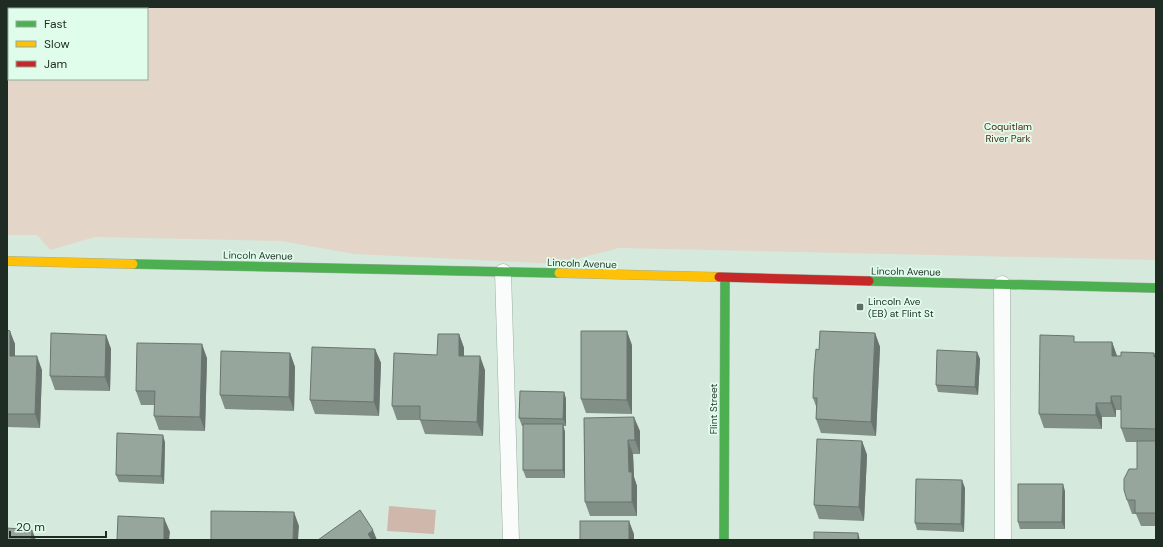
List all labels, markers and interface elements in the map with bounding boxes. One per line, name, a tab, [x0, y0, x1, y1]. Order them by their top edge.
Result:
legend	[8, 8, 148, 80]
text: Fast	[44, 16, 67, 32]
text: Slow	[44, 36, 70, 52]
text: Jam	[44, 56, 67, 72]
park label: Coquitlam River Park	[984, 120, 1032, 145]
street label: Lincoln Avenue	[223, 248, 293, 263]
street label: Lincoln Avenue	[547, 256, 617, 271]
street label: Lincoln Avenue	[871, 264, 941, 279]
place label: Lincoln Ave (EB) at Flint St	[868, 295, 934, 320]
marker: Lincoln Ave (EB) at Flint St	[855, 302, 865, 312]
street label: Flint Street	[707, 384, 720, 434]
scale bar	[10, 513, 106, 539]
text: 20 m	[16, 519, 45, 535]

